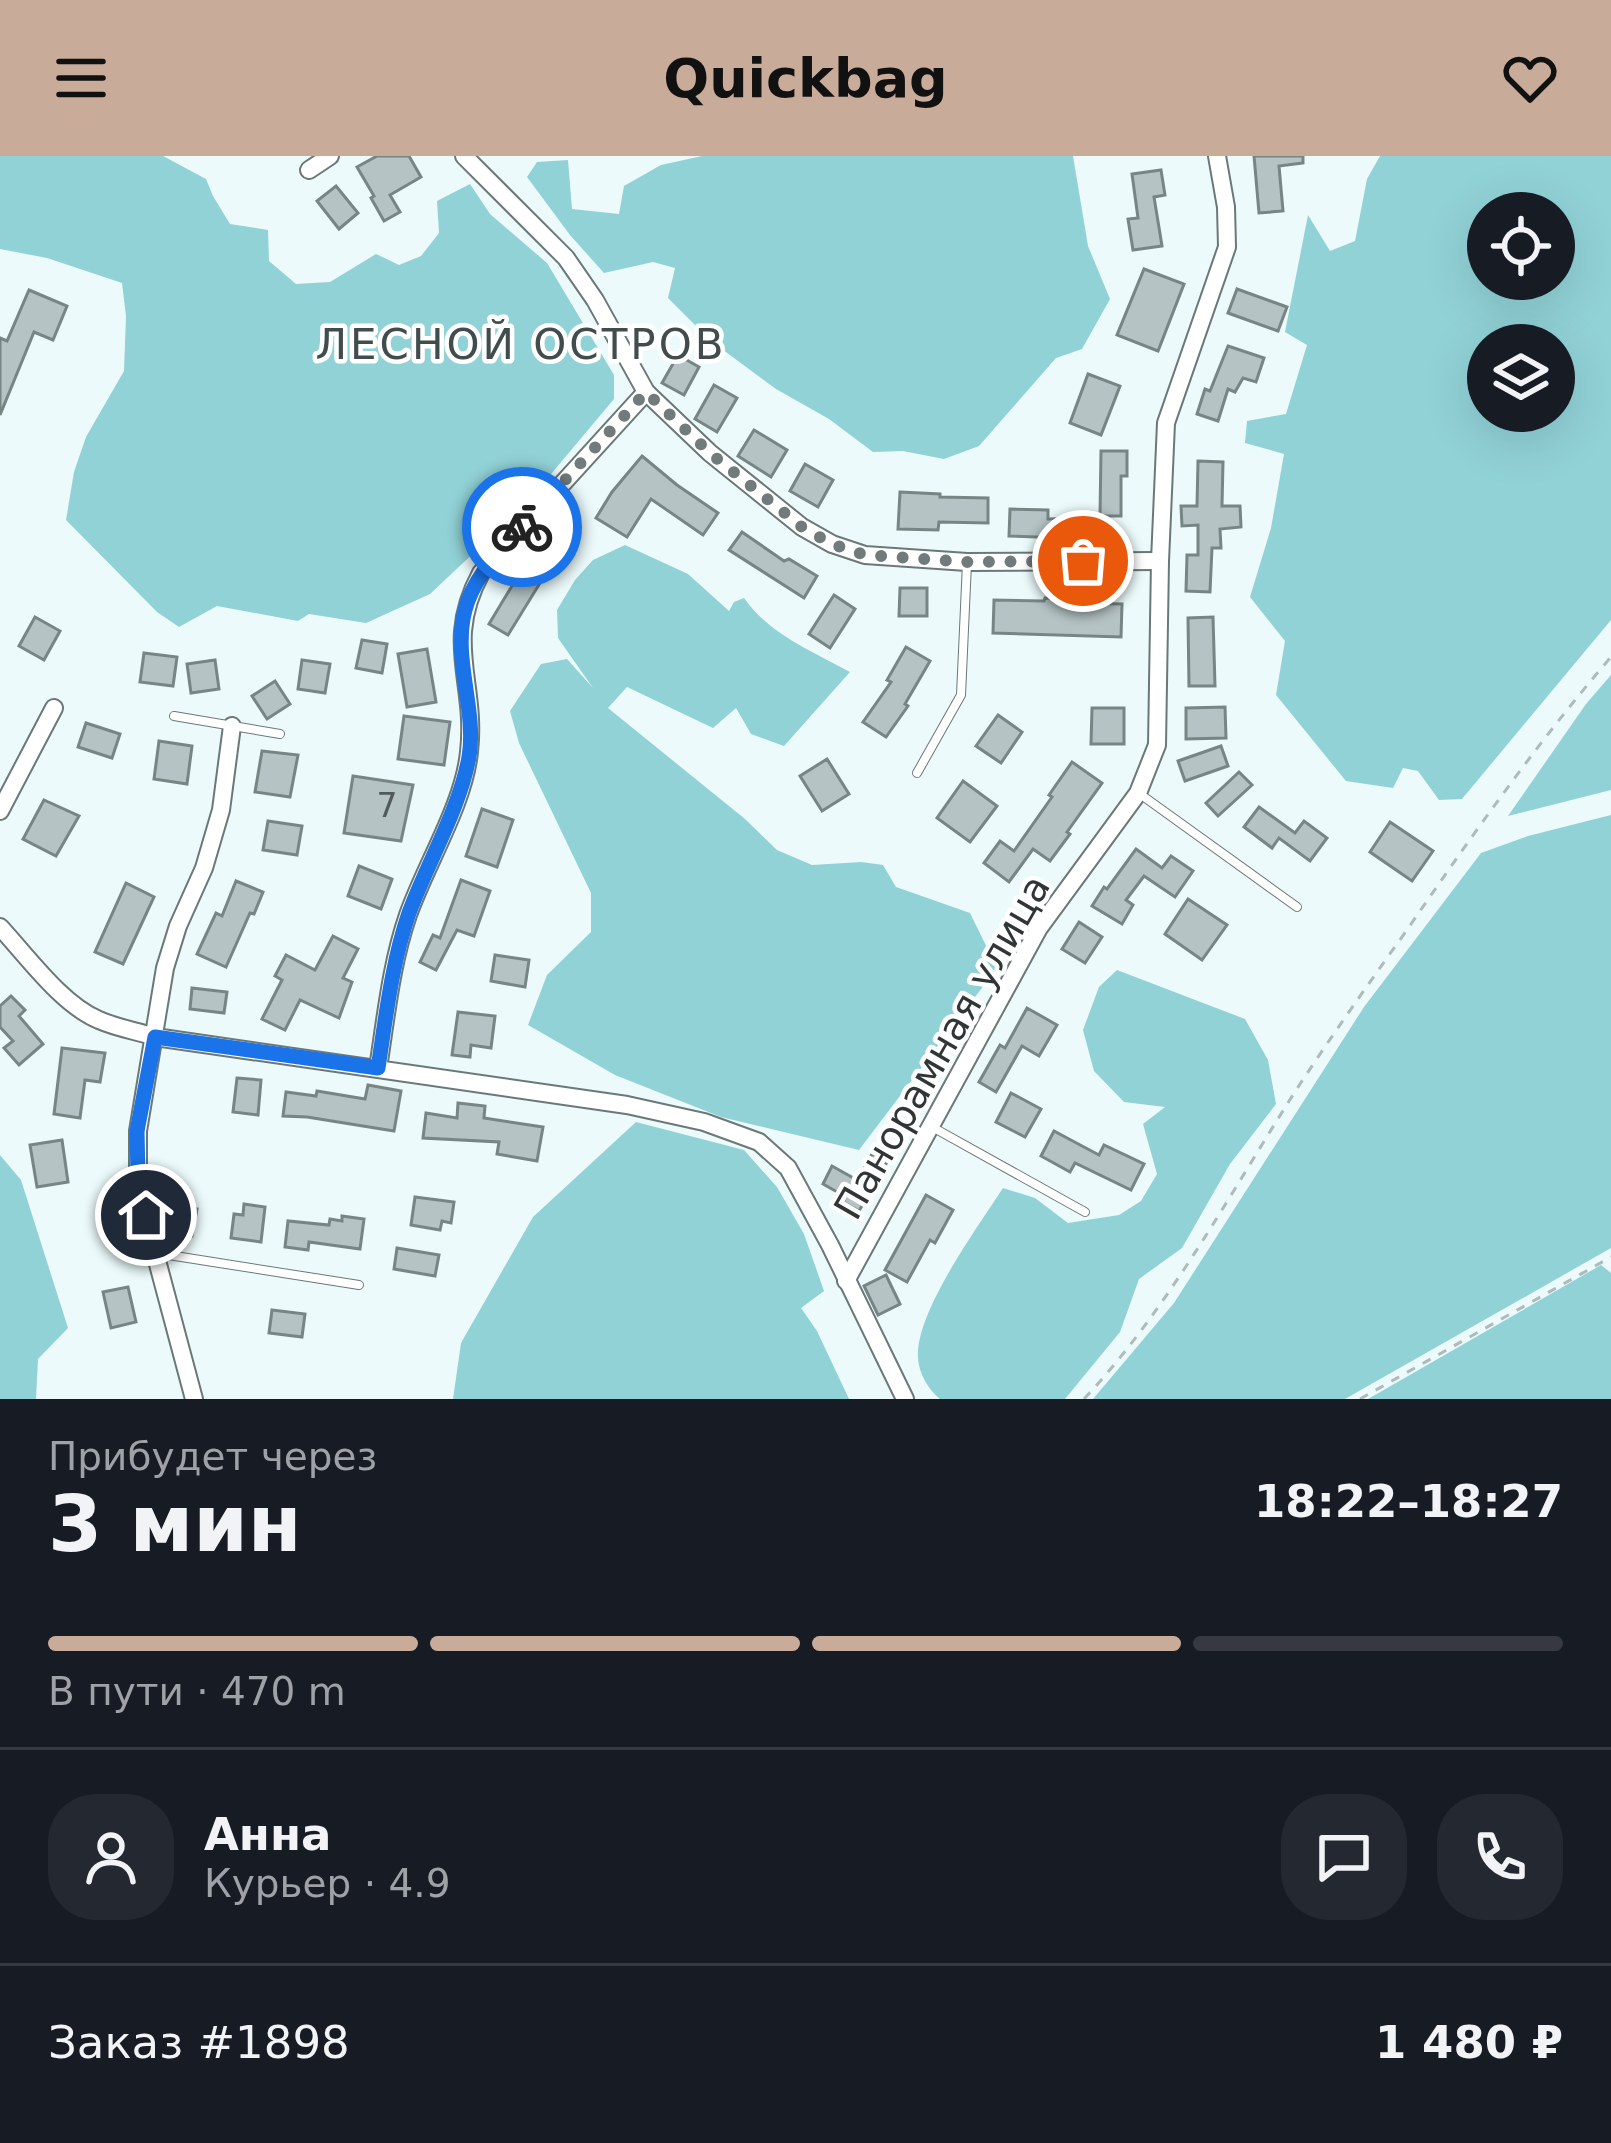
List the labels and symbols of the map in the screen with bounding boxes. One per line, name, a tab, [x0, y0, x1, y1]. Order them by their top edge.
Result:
district label: ЛЕСНОЙ ОСТРОВ	[315, 319, 727, 369]
courier	[462, 467, 582, 587]
pin	[1032, 510, 1134, 612]
house number: 7	[377, 786, 398, 825]
street label: Панорамная улица	[825, 867, 1059, 1227]
pin	[95, 1164, 197, 1266]

